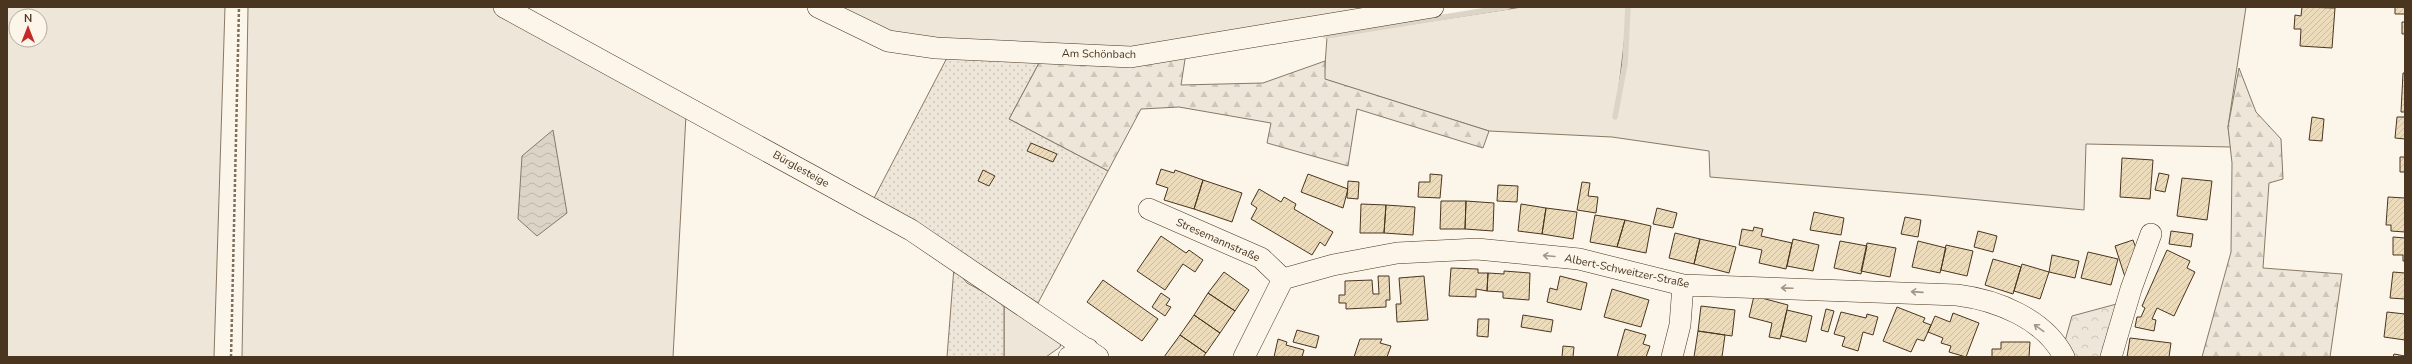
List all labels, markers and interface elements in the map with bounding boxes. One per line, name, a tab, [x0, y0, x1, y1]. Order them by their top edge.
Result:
north arrow	[8, 8, 48, 48]
text: N	[24, 11, 32, 26]
street label: Am Schönbach	[1062, 46, 1136, 62]
street label: Bürglesteige	[770, 147, 832, 191]
street label: Stresemannstraße	[1174, 215, 1263, 265]
street label: Albert-Schweitzer-Straße	[1563, 250, 1691, 292]
one-way arrow	[1543, 252, 1556, 260]
one-way arrow	[1781, 284, 1794, 292]
one-way arrow	[1911, 289, 1924, 296]
one-way arrow	[2034, 324, 2045, 332]

